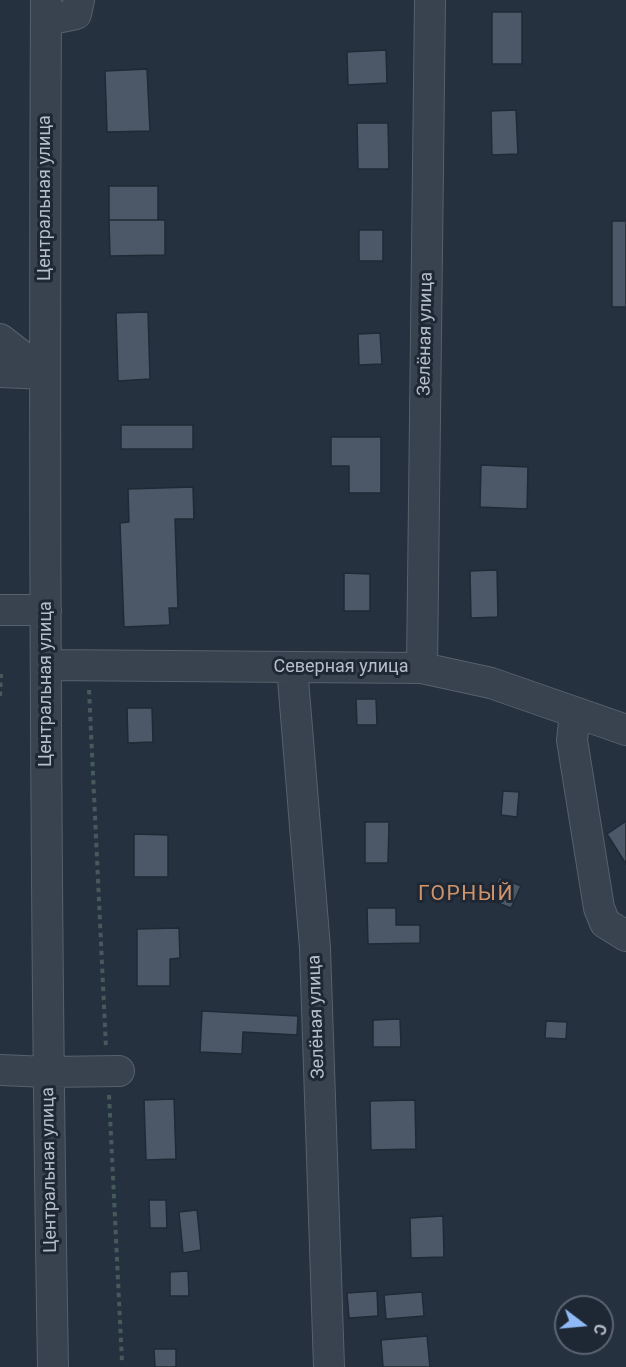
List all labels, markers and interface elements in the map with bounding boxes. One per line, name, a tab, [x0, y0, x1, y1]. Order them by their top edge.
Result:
street label: Центральная улица	[34, 115, 56, 281]
street label: Зелёная улица	[414, 272, 438, 396]
street label: Центральная улица	[35, 601, 57, 767]
street label: Северная улица	[273, 656, 409, 678]
district label: ГОРНЫЙ	[418, 882, 514, 908]
street label: Зелёная улица	[304, 955, 330, 1079]
street label: Центральная улица	[38, 1087, 62, 1253]
north arrow	[554, 1295, 614, 1355]
text: С	[589, 1322, 610, 1337]

